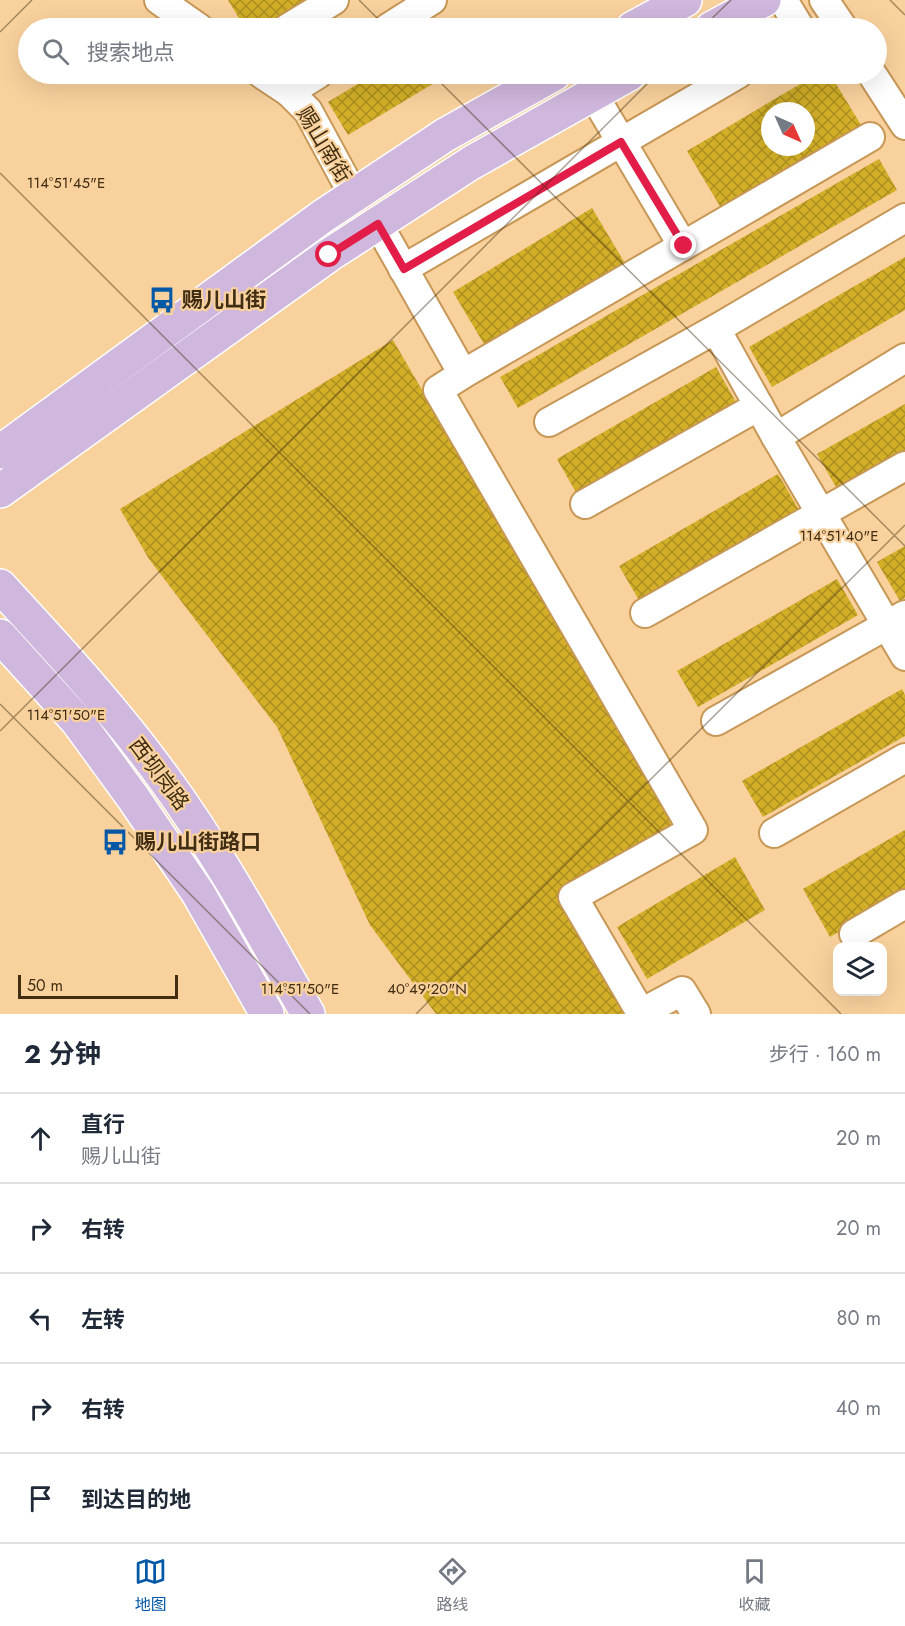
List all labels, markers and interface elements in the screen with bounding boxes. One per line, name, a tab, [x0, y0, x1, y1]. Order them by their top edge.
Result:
search box	[18, 18, 887, 84]
icon: search	[39, 35, 72, 68]
text: 搜索地点	[87, 36, 175, 68]
street label: 赐山南街	[290, 101, 358, 189]
north arrow	[761, 102, 815, 156]
text: 114°51'45"E	[27, 172, 105, 194]
route end	[670, 232, 696, 258]
route start	[315, 241, 341, 267]
bus stop icon: 赐儿山街	[147, 285, 177, 315]
place label: 赐儿山街	[181, 285, 266, 315]
text: 114°51'40"E	[800, 525, 878, 547]
text: 114°51'50"E	[27, 704, 105, 726]
street label: 西坝岗路	[122, 731, 196, 817]
bus stop icon: 赐儿山街路口	[100, 827, 130, 857]
place label: 赐儿山街路口	[134, 827, 261, 857]
map controls	[833, 942, 887, 996]
button: layers	[833, 942, 887, 996]
scale bar	[18, 972, 178, 1000]
text: 50 m	[27, 974, 63, 997]
text: 114°51'50"E	[261, 978, 339, 1000]
text: 40°49'20"N	[387, 978, 467, 1000]
text: 2 分钟	[24, 1035, 101, 1073]
text: 步行 · 160 m	[769, 1040, 881, 1069]
text: 直行	[81, 1108, 125, 1140]
icon: ahead	[24, 1122, 57, 1155]
text: 20 m	[836, 1124, 881, 1153]
text: 赐儿山街	[81, 1142, 161, 1171]
icon: right	[24, 1212, 57, 1245]
text: 右转	[81, 1213, 125, 1245]
text: 20 m	[836, 1214, 881, 1243]
icon: left	[24, 1302, 57, 1335]
text: 左转	[81, 1303, 125, 1335]
text: 80 m	[836, 1304, 881, 1333]
icon: right	[24, 1392, 57, 1425]
text: 右转	[81, 1393, 125, 1425]
text: 40 m	[836, 1394, 881, 1423]
icon: arrive	[24, 1482, 57, 1515]
text: 到达目的地	[81, 1483, 191, 1515]
tab: 地图	[134, 1555, 167, 1616]
tab: 路线	[436, 1555, 469, 1616]
tab: 收藏	[738, 1555, 771, 1616]

